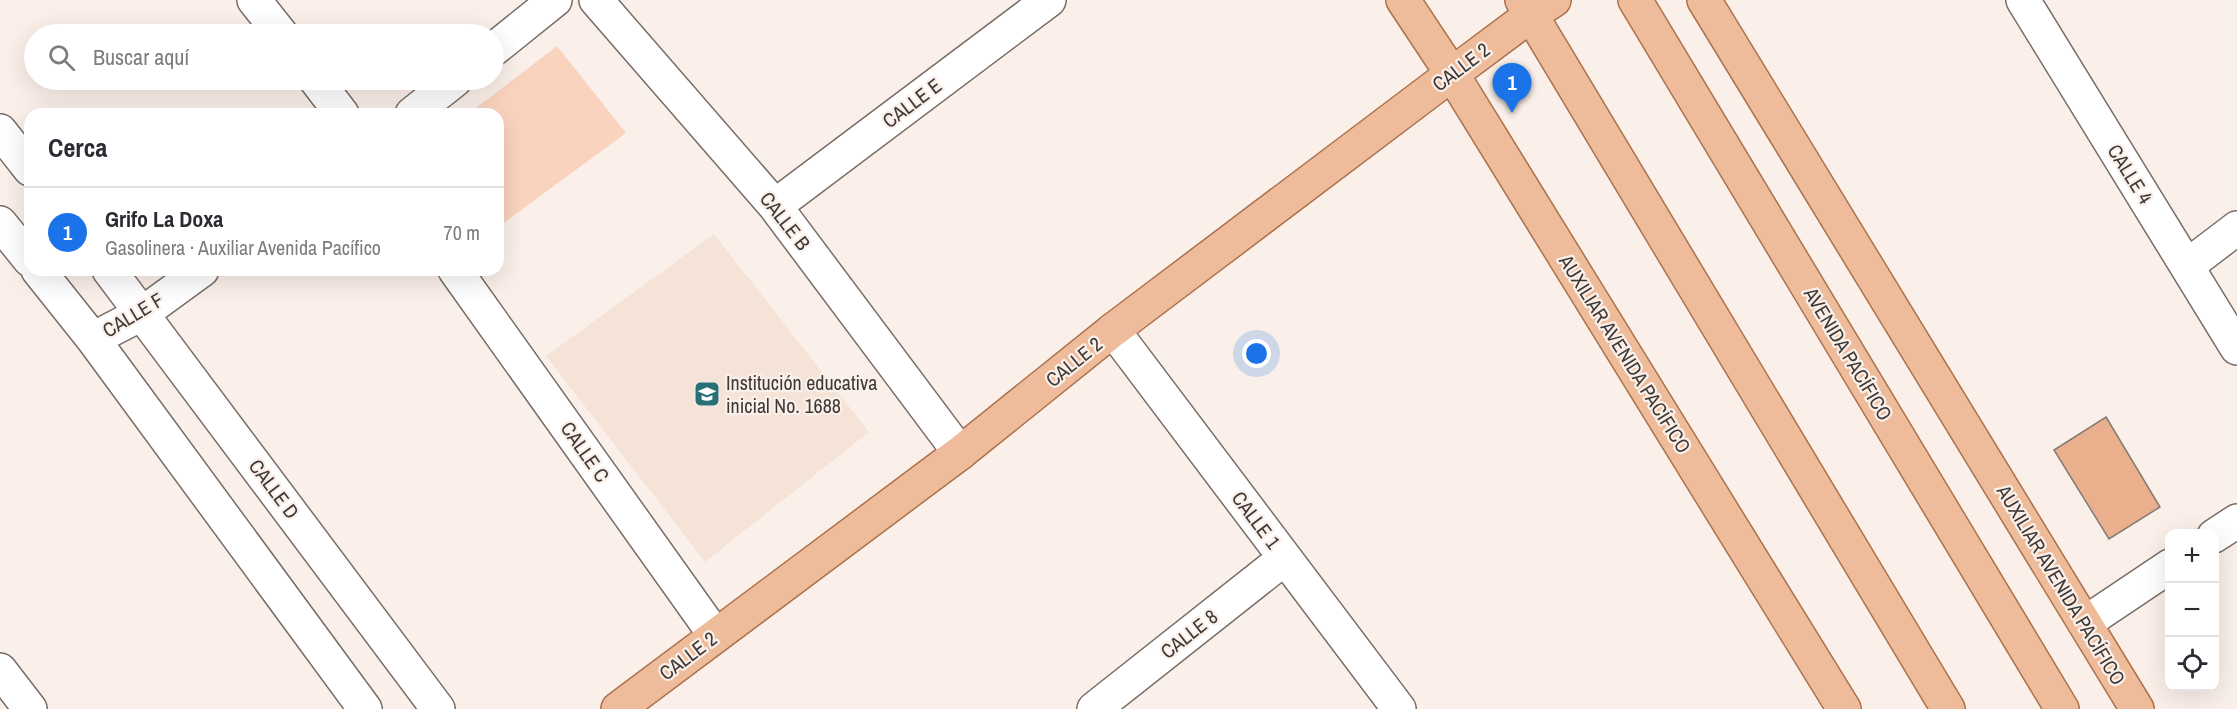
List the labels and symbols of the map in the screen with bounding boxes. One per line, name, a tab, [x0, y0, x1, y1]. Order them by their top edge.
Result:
street label: CALLE 2	[1426, 36, 1495, 97]
pin: 1	[1492, 63, 1532, 113]
street label: CALLE E	[877, 72, 947, 134]
street label: CALLE 4	[2102, 139, 2159, 209]
street label: CALLE B	[754, 186, 817, 256]
street label: AUXILIAR AVENIDA PACÍFICO	[1553, 249, 1698, 458]
street label: AVENIDA PACÍFICO	[1798, 281, 1899, 425]
street label: CALLE F	[97, 286, 168, 343]
street label: CALLE 2	[1040, 330, 1108, 393]
your location	[1242, 339, 1271, 368]
place label: Institución educativa inicial No. 1688	[726, 369, 877, 419]
school or university icon: Institución educativa inicial No. 1688	[692, 379, 722, 409]
street label: CALLE C	[555, 416, 616, 488]
street label: CALLE D	[243, 453, 306, 524]
street label: AUXILIAR AVENIDA PACÍFICO	[1990, 479, 2132, 690]
street label: CALLE 1	[1226, 485, 1287, 554]
street label: CALLE 8	[1155, 603, 1223, 664]
street label: CALLE 2	[653, 625, 722, 686]

